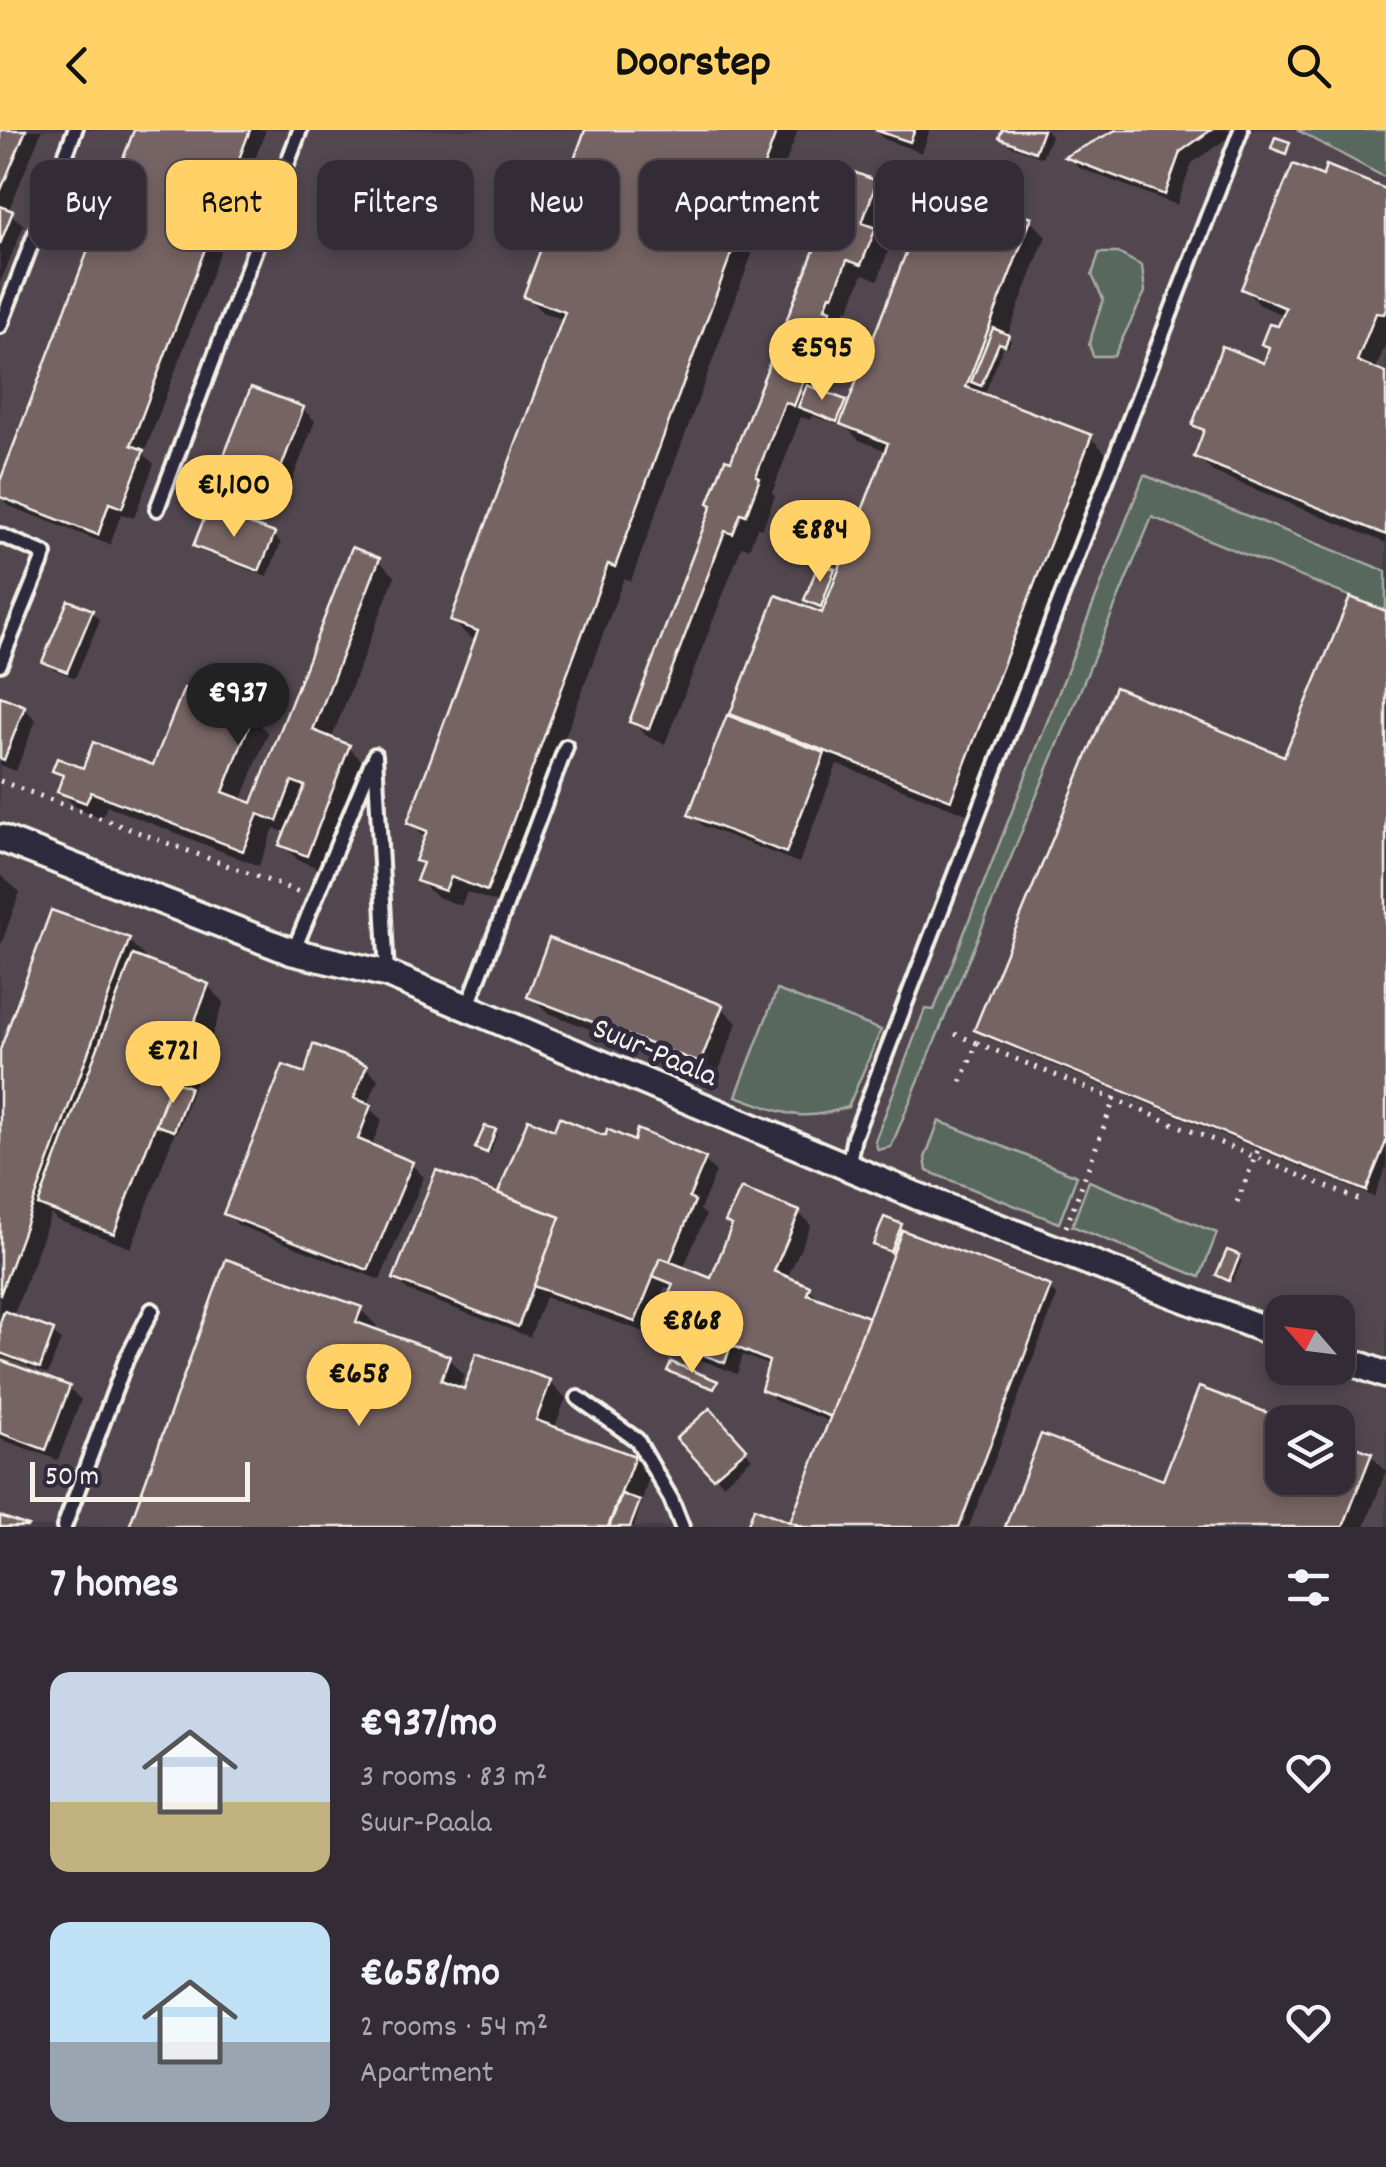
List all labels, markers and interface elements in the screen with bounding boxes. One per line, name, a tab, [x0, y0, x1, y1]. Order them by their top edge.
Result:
text: Doorstep	[615, 33, 771, 97]
icon: back	[50, 38, 105, 93]
icon: search	[1281, 38, 1336, 93]
chip: Buy	[30, 160, 146, 250]
chip: Rent	[166, 160, 297, 250]
chip: Filters	[317, 160, 474, 250]
chip: New	[494, 160, 619, 250]
chip: Apartment	[639, 160, 855, 250]
chip: House	[875, 160, 1024, 250]
pin: €595	[763, 318, 881, 403]
text: €595	[791, 327, 853, 373]
pin: €1,100	[153, 455, 315, 540]
text: €1,100	[198, 464, 270, 510]
pin: €884	[761, 500, 879, 585]
text: €884	[792, 509, 848, 555]
pin: €937	[179, 663, 297, 748]
text: €937	[209, 672, 267, 718]
street label: Suur-Paala	[584, 1008, 725, 1102]
pin: €721	[114, 1021, 232, 1106]
text: €721	[147, 1030, 199, 1076]
pin: €868	[633, 1291, 751, 1376]
north arrow	[1265, 1295, 1355, 1385]
map controls	[1265, 1295, 1355, 1495]
text: €868	[662, 1300, 722, 1346]
pin: €658	[300, 1344, 418, 1429]
text: €658	[328, 1353, 390, 1399]
button: layers	[1265, 1405, 1355, 1495]
scale bar	[30, 1457, 250, 1502]
text: 50 m	[45, 1459, 99, 1499]
text: 7 homes	[50, 1557, 179, 1617]
icon: filters	[1281, 1560, 1336, 1615]
text: €937/mo	[360, 1696, 497, 1756]
icon: home	[130, 1712, 250, 1832]
icon: heart	[1281, 1745, 1336, 1800]
text: 3 rooms · 83 m²	[360, 1756, 547, 1802]
text: Suur-Paala	[360, 1802, 492, 1848]
text: €658/mo	[360, 1946, 500, 2006]
icon: home	[130, 1962, 250, 2082]
icon: heart	[1281, 1995, 1336, 2050]
text: 2 rooms · 54 m²	[360, 2006, 548, 2052]
text: Apartment	[360, 2052, 494, 2098]

